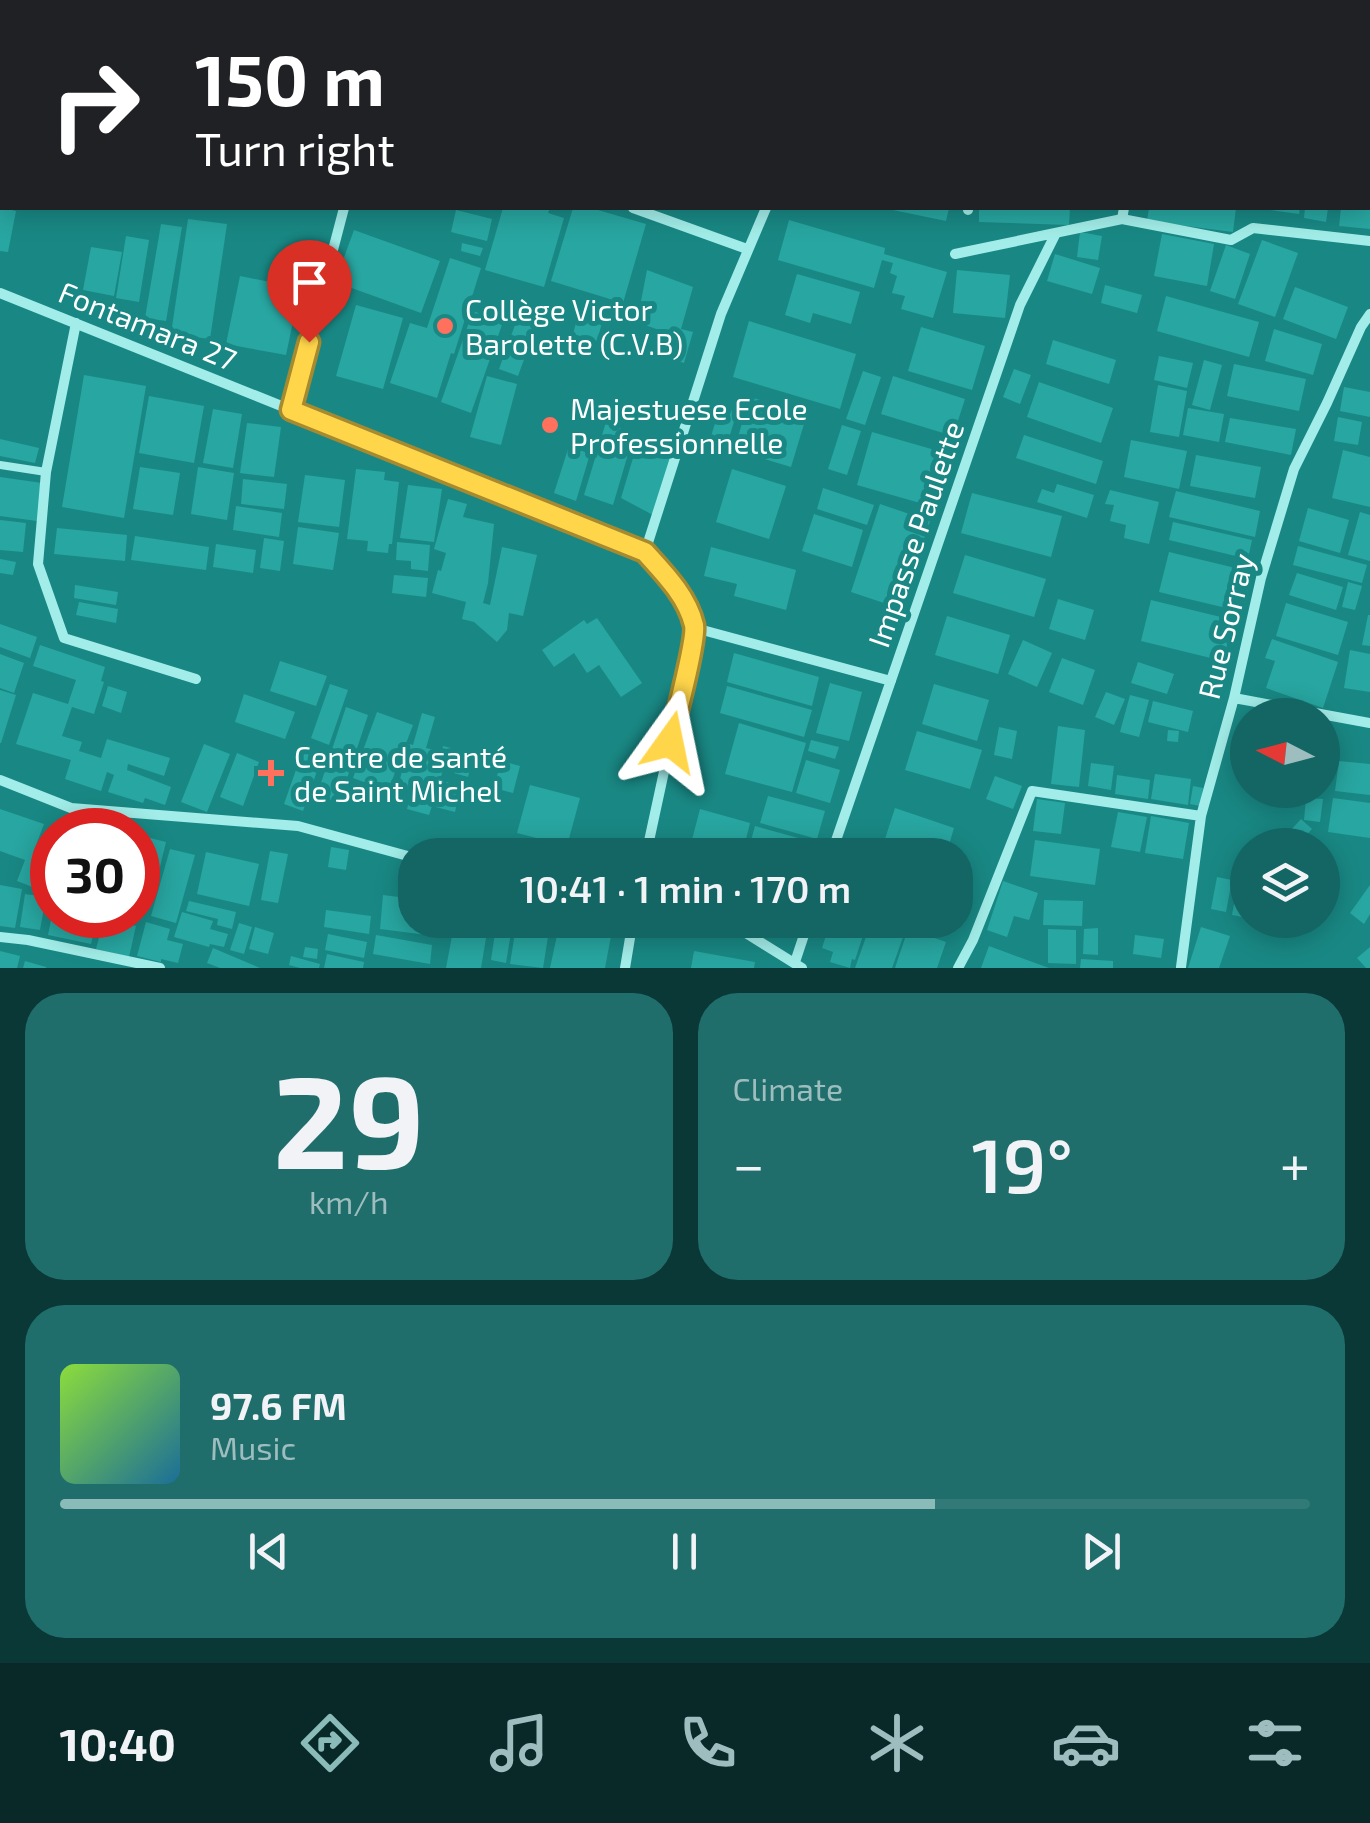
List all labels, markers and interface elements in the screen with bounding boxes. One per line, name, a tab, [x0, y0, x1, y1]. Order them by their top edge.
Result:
text: 150 m	[195, 36, 385, 120]
icon: right	[30, 40, 160, 170]
text: Turn right	[195, 121, 395, 175]
pin	[267, 240, 352, 343]
icon: arrive	[282, 255, 337, 310]
street label: Fontamara 27	[54, 273, 242, 377]
place label: Collège Victor Barolette (C.V.B)	[465, 291, 683, 361]
marker: Collège Victor Barolette (C.V.B)	[434, 315, 456, 337]
place label: Majestuese Ecole Professionnelle	[570, 390, 808, 460]
marker: Majestuese Ecole Professionnelle	[539, 414, 561, 436]
street label: Impasse Paulette	[859, 416, 971, 652]
street label: Rue Sorray	[1190, 549, 1260, 703]
position arrow	[618, 690, 722, 794]
north arrow	[1230, 698, 1340, 808]
map controls	[1230, 698, 1340, 938]
place label: Centre de santé de Saint Michel	[294, 738, 507, 808]
marker: Centre de santé de Saint Michel	[258, 760, 284, 786]
speed limit sign: 30	[30, 808, 160, 938]
button: layers	[1230, 828, 1340, 938]
text: 10:41 · 1 min · 170 m	[520, 865, 851, 911]
text: 29	[273, 1039, 425, 1195]
text: Climate	[733, 1069, 843, 1107]
text: 19°	[971, 1118, 1073, 1208]
text: −	[733, 1130, 765, 1196]
text: +	[1280, 1130, 1310, 1196]
text: km/h	[309, 1182, 388, 1220]
text: 97.6 FM	[210, 1382, 347, 1428]
text: Music	[210, 1428, 296, 1466]
icon: previous	[241, 1524, 296, 1579]
icon: pause	[657, 1524, 712, 1579]
icon: next	[1074, 1524, 1129, 1579]
icon: directions	[295, 1708, 365, 1778]
icon: music	[484, 1708, 554, 1778]
icon: phone	[673, 1708, 743, 1778]
icon: climate	[862, 1708, 932, 1778]
icon: car	[1051, 1708, 1121, 1778]
icon: filters	[1240, 1708, 1310, 1778]
text: 10:40	[60, 1716, 176, 1770]

